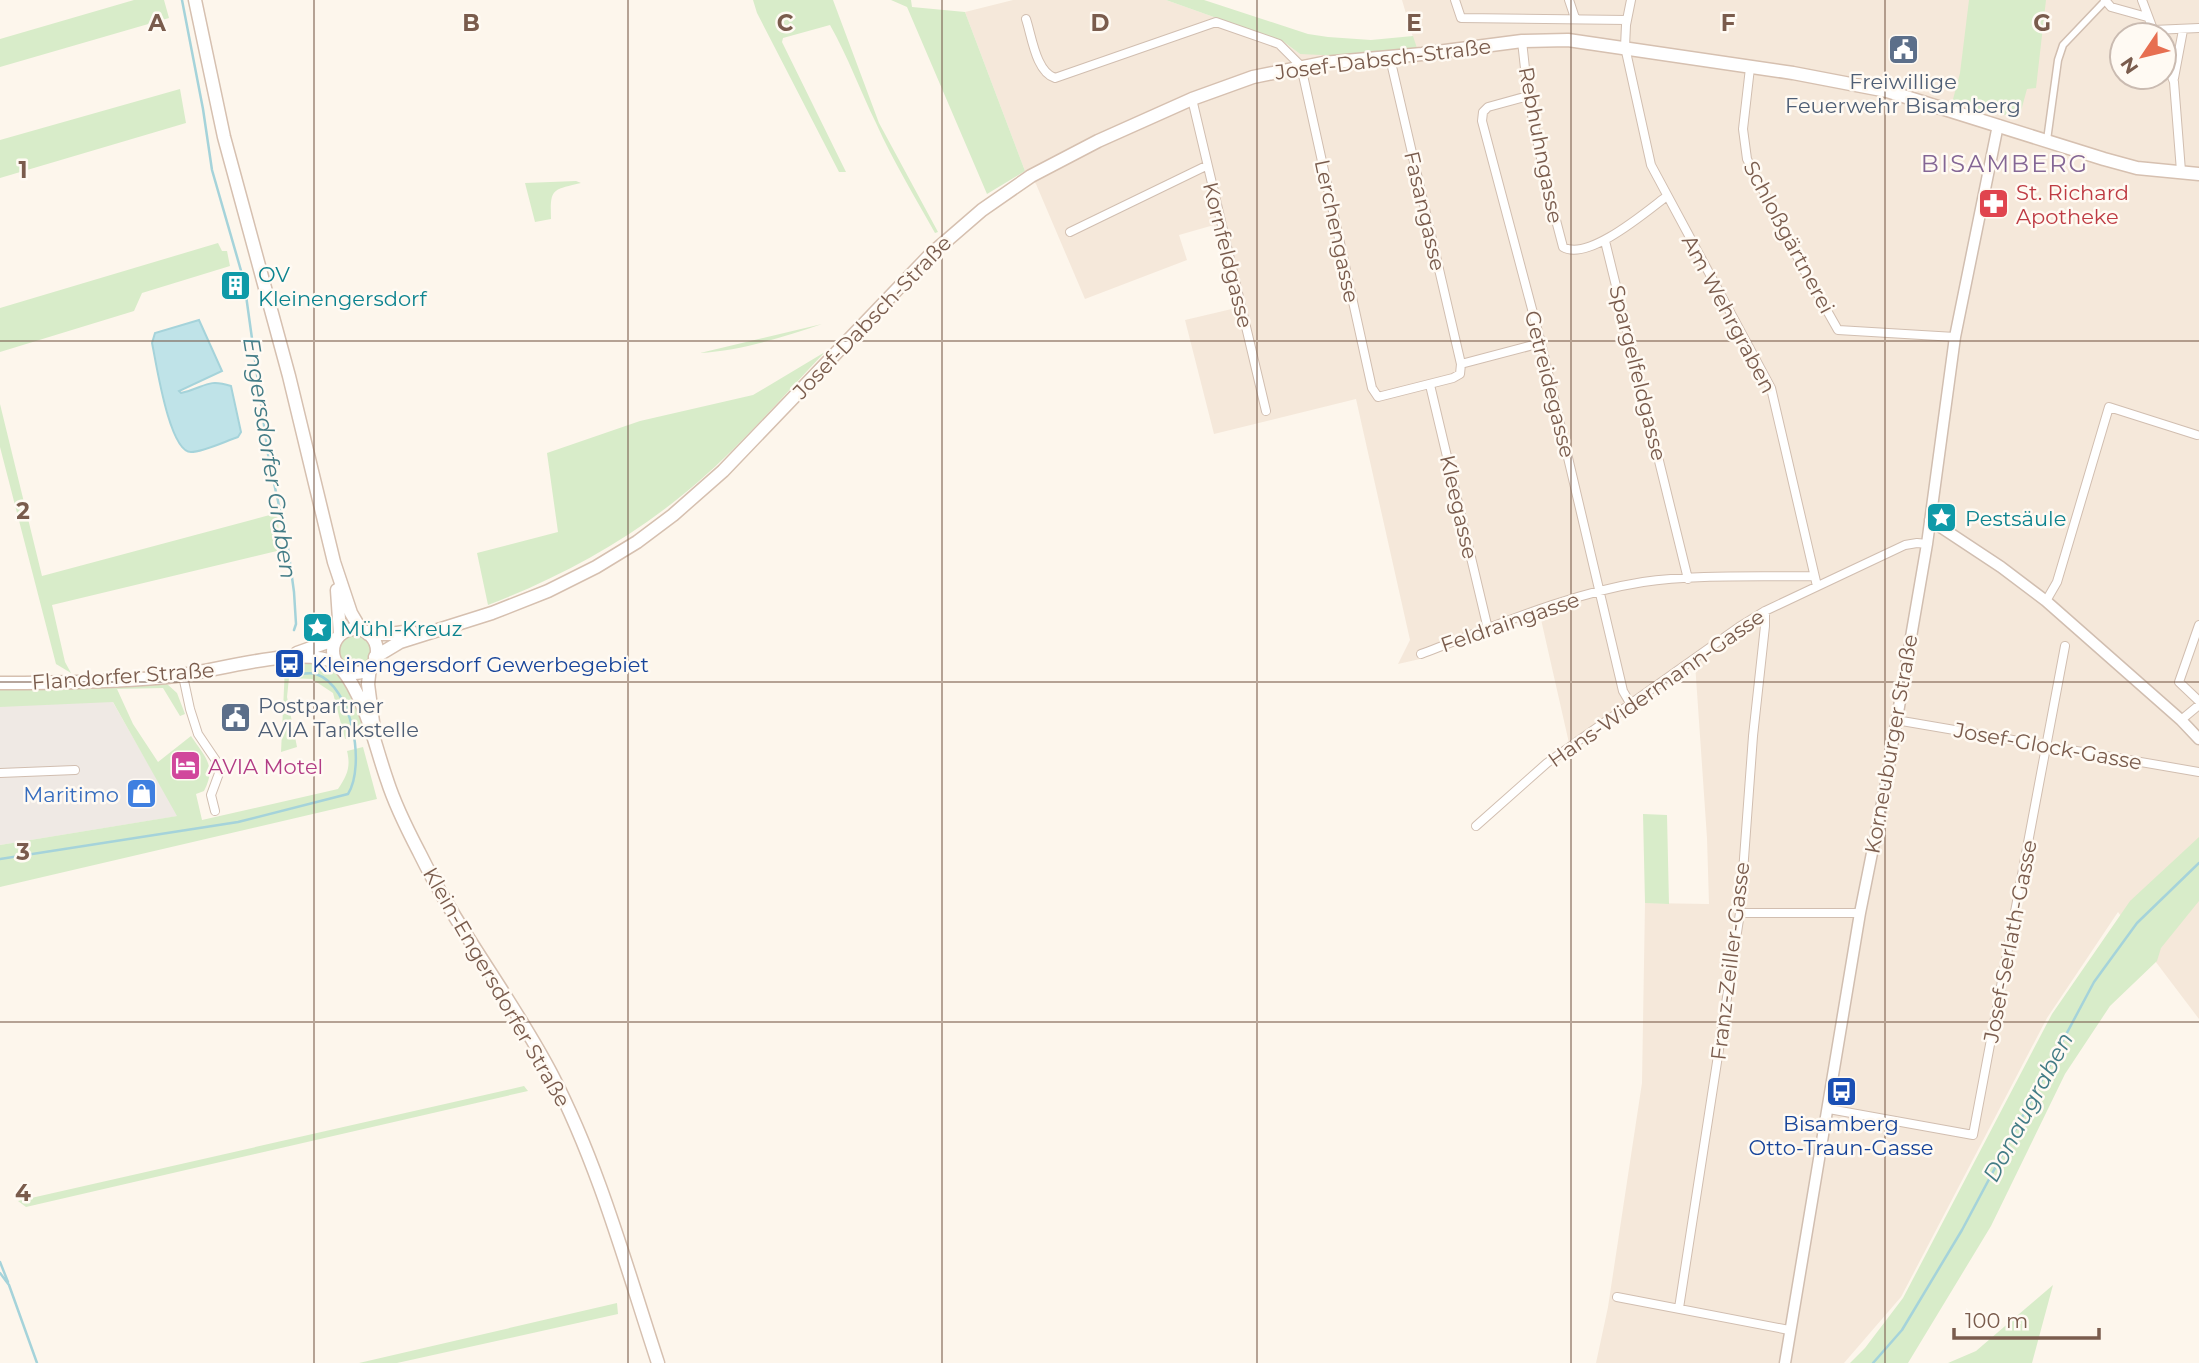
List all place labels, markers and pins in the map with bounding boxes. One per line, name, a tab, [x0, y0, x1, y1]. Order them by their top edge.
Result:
public building icon: Freiwillige Feuerwehr Bisamberg	[1886, 32, 1920, 66]
place label: Freiwillige Feuerwehr Bisamberg	[1785, 69, 2021, 118]
place label: St. Richard Apotheke	[2016, 180, 2129, 229]
pharmacy icon: St. Richard Apotheke	[1976, 187, 2010, 221]
place label: OV Kleinengersdorf	[258, 262, 428, 311]
building icon: OV Kleinengersdorf	[218, 269, 252, 303]
place icon: Pestsäule	[1925, 501, 1959, 535]
place label: Pestsäule	[1965, 506, 2066, 531]
place icon: Mühl-Kreuz	[300, 611, 334, 645]
place label: Mühl-Kreuz	[340, 616, 462, 641]
bus stop icon: Kleinengersdorf Gewerbegebiet	[272, 647, 306, 681]
place label: Kleinengersdorf Gewerbegebiet	[312, 652, 649, 677]
place label: Postpartner AVIA Tankstelle	[258, 693, 419, 742]
public building icon: Postpartner AVIA Tankstelle	[218, 700, 252, 734]
hotel icon: AVIA Motel	[168, 749, 202, 783]
place label: AVIA Motel	[208, 754, 323, 779]
shop icon: Maritimo	[125, 777, 159, 811]
place label: Maritimo	[23, 782, 119, 807]
bus stop icon: Bisamberg Otto-Traun-Gasse	[1824, 1074, 1858, 1108]
place label: Bisamberg Otto-Traun-Gasse	[1749, 1111, 1933, 1160]

